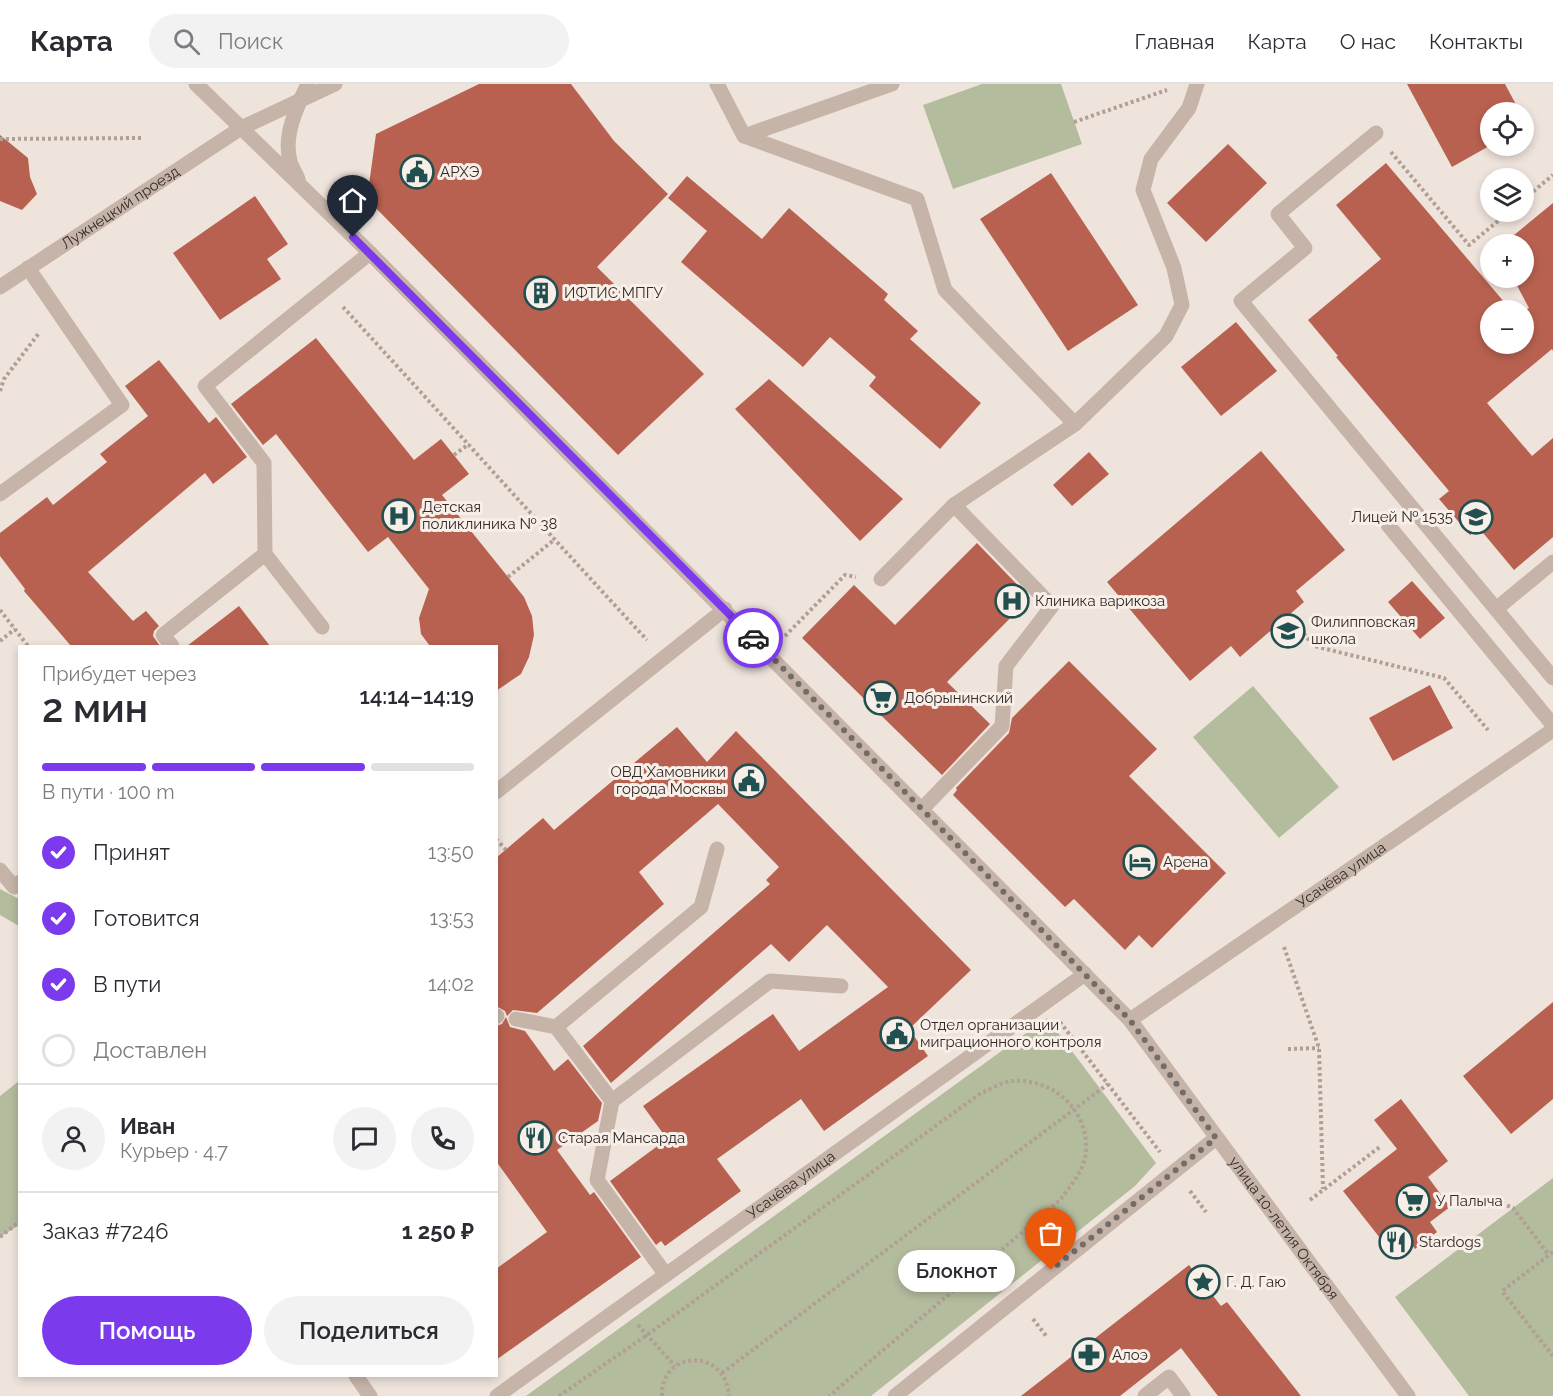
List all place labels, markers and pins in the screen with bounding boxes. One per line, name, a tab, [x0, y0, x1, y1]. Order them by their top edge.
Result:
public building icon: АРХЭ	[399, 154, 435, 190]
place label: АРХЭ	[440, 163, 480, 181]
pin	[327, 175, 378, 237]
building icon: ИФТИС МПГУ	[523, 275, 559, 311]
place label: ИФТИС МПГУ	[564, 284, 663, 302]
hospital icon: Детская поликлиника № 38	[381, 498, 417, 534]
place label: Детская поликлиника № 38	[422, 498, 557, 533]
school or university icon: Лицей № 1535	[1458, 499, 1494, 535]
place label: Лицей № 1535	[1351, 508, 1453, 526]
hospital icon: Клиника варикоза	[994, 583, 1030, 619]
place label: Клиника варикоза	[1035, 592, 1165, 610]
school or university icon: Филипповская школа	[1270, 613, 1306, 649]
place label: Филипповская школа	[1311, 613, 1415, 648]
supermarket icon: Добрынинский	[863, 680, 899, 716]
place label: Добрынинский	[904, 689, 1013, 707]
place label: ОВД Хамовники города Москвы	[610, 763, 726, 798]
public building icon: ОВД Хамовники города Москвы	[731, 763, 767, 799]
hotel icon: Арена	[1122, 844, 1158, 880]
place label: Арена	[1163, 853, 1208, 871]
public building icon: Отдел организации миграционного контроля	[879, 1016, 915, 1052]
place label: Отдел организации миграционного контроля	[920, 1016, 1101, 1051]
restaurant icon: Старая Мансарда	[517, 1120, 553, 1156]
place label: Старая Мансарда	[558, 1129, 685, 1147]
supermarket icon: У Палыча	[1395, 1183, 1431, 1219]
place label: У Палыча	[1436, 1192, 1503, 1210]
pin	[1025, 1208, 1076, 1270]
restaurant icon: Stardogs	[1378, 1224, 1414, 1260]
place label: Stardogs	[1419, 1233, 1481, 1251]
callout: Блокнот	[898, 1249, 1015, 1291]
place icon: Г. Д. Гаю	[1185, 1264, 1221, 1300]
place label: Г. Д. Гаю	[1226, 1273, 1286, 1291]
pharmacy icon: Алоэ	[1071, 1337, 1107, 1373]
place label: Алоэ	[1112, 1346, 1148, 1364]

